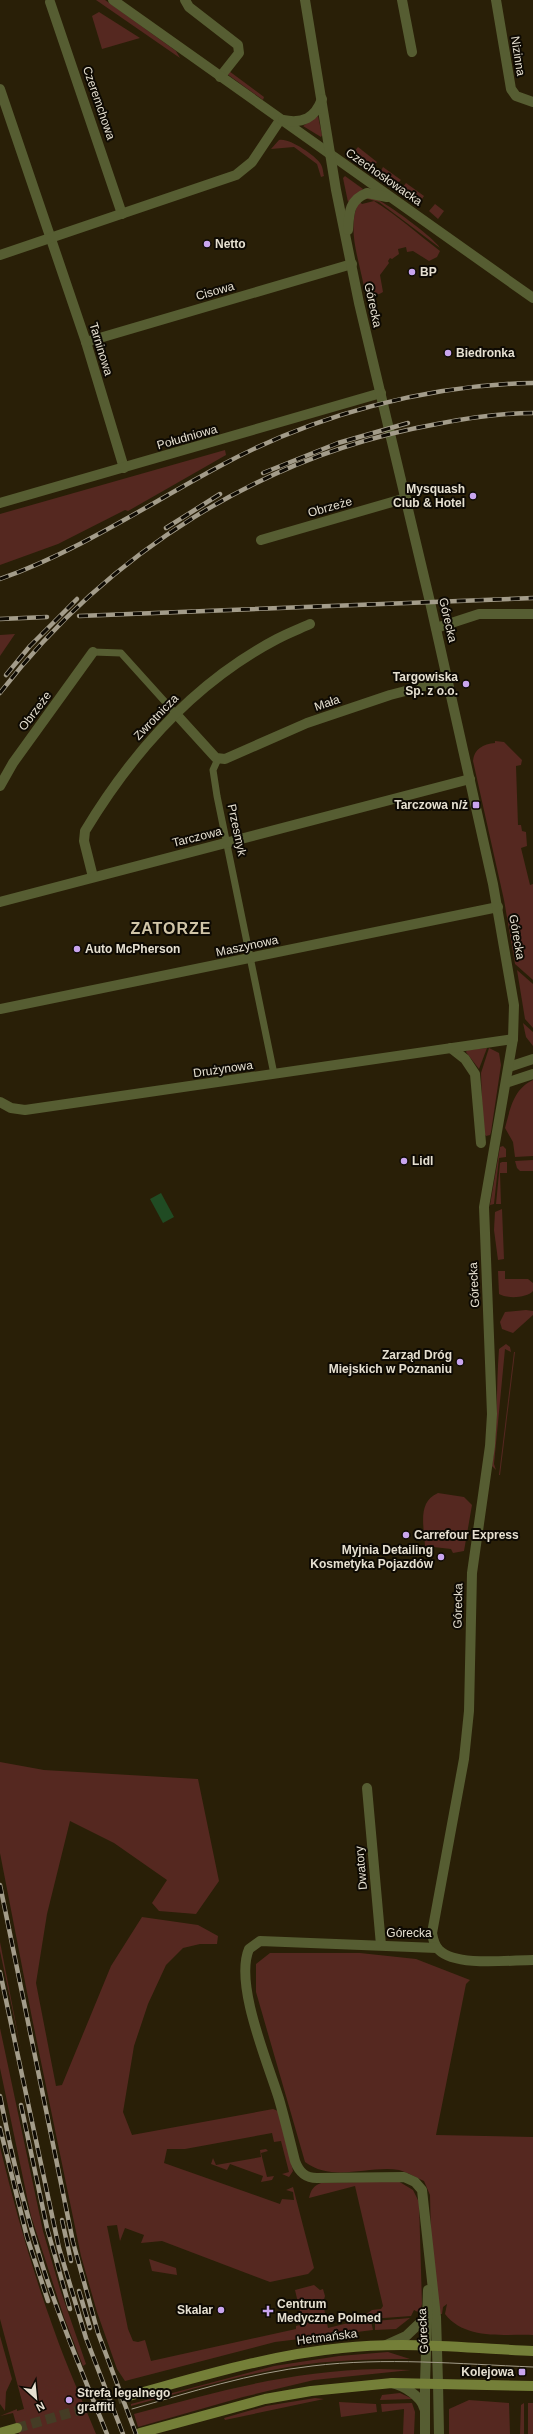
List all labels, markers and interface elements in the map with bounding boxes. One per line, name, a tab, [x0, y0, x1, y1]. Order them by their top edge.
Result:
street label: Nizinna	[508, 35, 528, 77]
street label: Czeremchowa	[80, 64, 118, 142]
street label: Czechosłowacka	[343, 145, 425, 209]
place label: Netto	[215, 237, 246, 251]
marker: Netto	[202, 239, 212, 249]
place label: BP	[420, 265, 437, 279]
marker: BP	[407, 267, 417, 277]
street label: Cisowa	[194, 279, 236, 303]
street label: Górecka	[361, 281, 385, 329]
street label: Tarninowa	[86, 321, 116, 378]
place label: Biedronka	[456, 346, 515, 360]
marker: Biedronka	[443, 348, 453, 358]
street label: Południowa	[155, 422, 219, 452]
place label: Mysquash Club & Hotel	[393, 482, 465, 510]
marker: Mysquash Club & Hotel	[468, 491, 478, 501]
street label: Obrzeże	[306, 494, 354, 520]
street label: Górecka	[436, 596, 460, 644]
place label: Targowiska Sp. z o.o.	[393, 670, 458, 698]
marker: Targowiska Sp. z o.o.	[461, 679, 471, 689]
street label: Obrzeże	[16, 688, 54, 733]
street label: Zwrotnicza	[131, 691, 181, 743]
street label: Mała	[312, 692, 342, 714]
place label: Tarczowa n/ż	[394, 798, 468, 812]
marker: Tarczowa n/ż	[471, 800, 481, 810]
street label: Przesmyk	[225, 803, 250, 858]
street label: Tarczowa	[171, 824, 224, 850]
street label: Górecka	[506, 913, 528, 961]
district label: ZATORZE	[130, 920, 212, 937]
street label: Maszynowa	[215, 932, 280, 959]
place label: Auto McPherson	[85, 942, 180, 956]
marker: Auto McPherson	[72, 944, 82, 954]
street label: Drużynowa	[192, 1058, 254, 1080]
place label: Lidl	[412, 1154, 433, 1168]
marker: Lidl	[399, 1156, 409, 1166]
street label: Górecka	[466, 1262, 482, 1308]
place label: Zarząd Dróg Miejskich w Poznaniu	[329, 1348, 452, 1376]
marker: Zarząd Dróg Miejskich w Poznaniu	[455, 1357, 465, 1367]
place label: Carrefour Express	[414, 1528, 519, 1542]
marker: Carrefour Express	[401, 1530, 411, 1540]
place label: Myjnia Detailing Kosmetyka Pojazdów	[310, 1543, 434, 1571]
marker: Myjnia Detailing Kosmetyka Pojazdów	[436, 1552, 446, 1562]
street label: Górecka	[451, 1583, 465, 1629]
street label: Dwatory	[352, 1845, 370, 1891]
street label: Górecka	[386, 1926, 432, 1940]
place label: Centrum Medyczne Polmed	[277, 2297, 381, 2325]
place label: Skalar	[177, 2303, 213, 2317]
marker: Skalar	[216, 2305, 226, 2315]
marker: Centrum Medyczne Polmed	[262, 2305, 274, 2317]
street label: Górecka	[415, 2308, 431, 2354]
street label: Hetmańska	[296, 2326, 358, 2348]
place label: Kolejowa	[461, 2365, 514, 2379]
marker: Kolejowa	[517, 2367, 527, 2377]
north arrow	[16, 2378, 56, 2418]
place label: Strefa legalnego graffiti	[77, 2386, 170, 2414]
marker: Strefa legalnego graffiti	[64, 2395, 74, 2405]
text: N	[34, 2400, 47, 2414]

